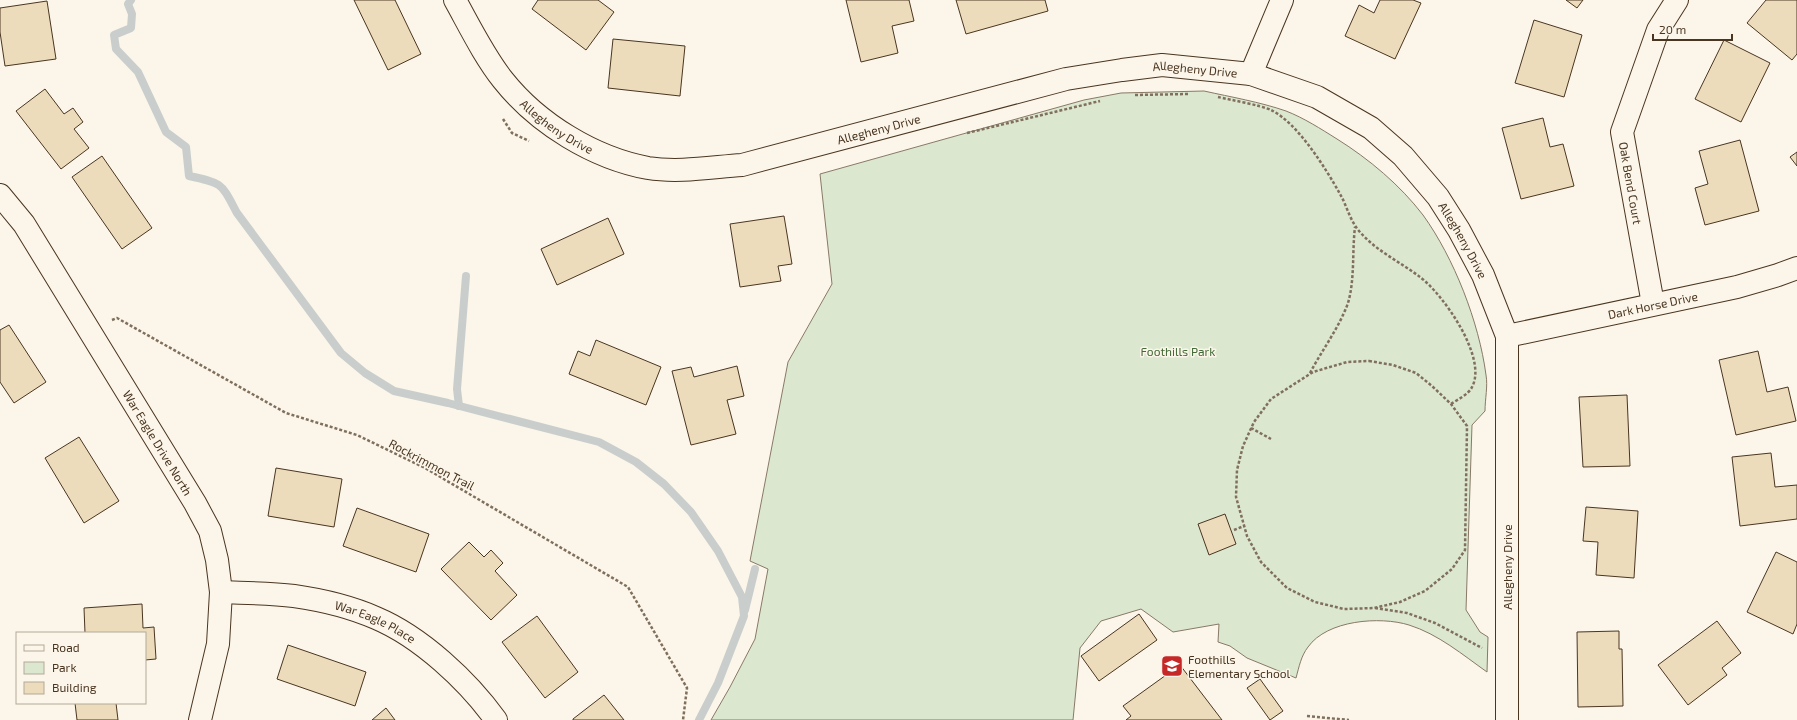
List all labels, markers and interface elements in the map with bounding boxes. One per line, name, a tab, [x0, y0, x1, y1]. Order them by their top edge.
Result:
scale bar	[1653, 16, 1732, 42]
text: 20 m	[1659, 22, 1686, 36]
street label: Allegheny Drive	[1152, 58, 1238, 80]
street label: Allegheny Drive	[518, 96, 596, 156]
street label: Allegheny Drive	[836, 111, 922, 146]
street label: Oak Bend Court	[1617, 141, 1645, 226]
street label: Allegheny Drive	[1436, 199, 1490, 281]
street label: Dark Horse Drive	[1607, 289, 1699, 321]
park label: Foothills Park	[1141, 344, 1215, 358]
street label: War Eagle Drive North	[120, 387, 195, 498]
street label: Rockrimmon Trail	[387, 436, 478, 493]
street label: Allegheny Drive	[1500, 524, 1514, 610]
street label: War Eagle Place	[334, 597, 419, 646]
legend	[16, 632, 146, 704]
text: Road	[52, 640, 80, 654]
place label: Foothills Elementary School	[1188, 652, 1291, 680]
school or university icon: Foothills Elementary School	[1159, 653, 1185, 679]
text: Park	[52, 660, 77, 674]
text: Building	[52, 680, 97, 694]

